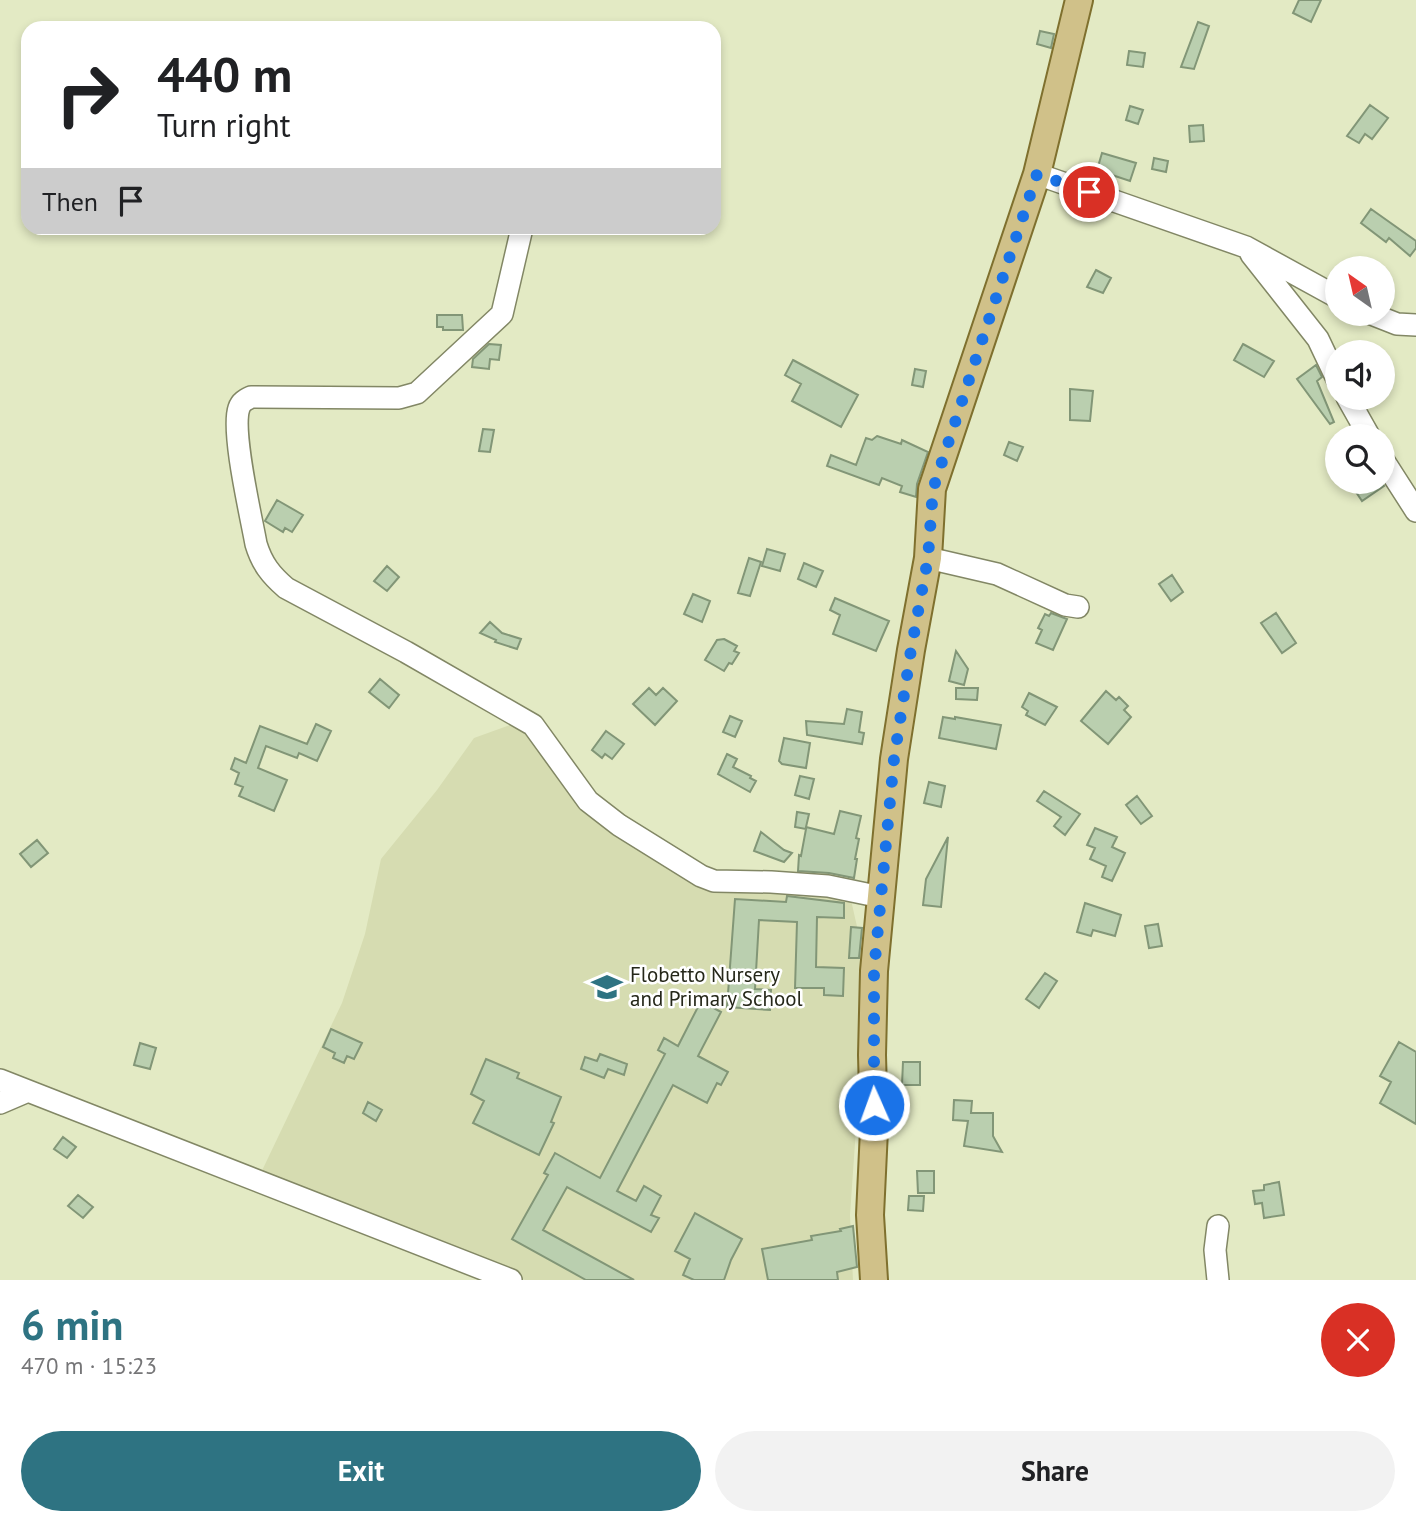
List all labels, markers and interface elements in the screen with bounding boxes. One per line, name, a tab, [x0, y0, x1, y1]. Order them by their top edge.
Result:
text: 440 m	[157, 42, 292, 106]
icon: right	[42, 49, 133, 140]
text: Turn right	[157, 104, 291, 146]
pin	[1059, 162, 1119, 222]
icon: arrive	[1070, 173, 1108, 211]
icon: arrive	[112, 182, 150, 220]
text: Then	[42, 185, 98, 218]
north arrow	[1325, 256, 1395, 326]
map controls	[1325, 256, 1395, 494]
button: sound	[1325, 340, 1395, 410]
button: search	[1325, 424, 1395, 494]
place label: Flobetto Nursery and Primary School	[630, 961, 803, 1012]
school or university icon: Flobetto Nursery and Primary School	[590, 970, 624, 1004]
position arrow	[837, 1068, 911, 1142]
text: 6 min	[21, 1297, 123, 1352]
button: close	[1321, 1303, 1395, 1377]
text: 470 m · 15:23	[21, 1351, 157, 1380]
button: Exit	[21, 1431, 701, 1511]
button: Share	[715, 1431, 1395, 1511]

